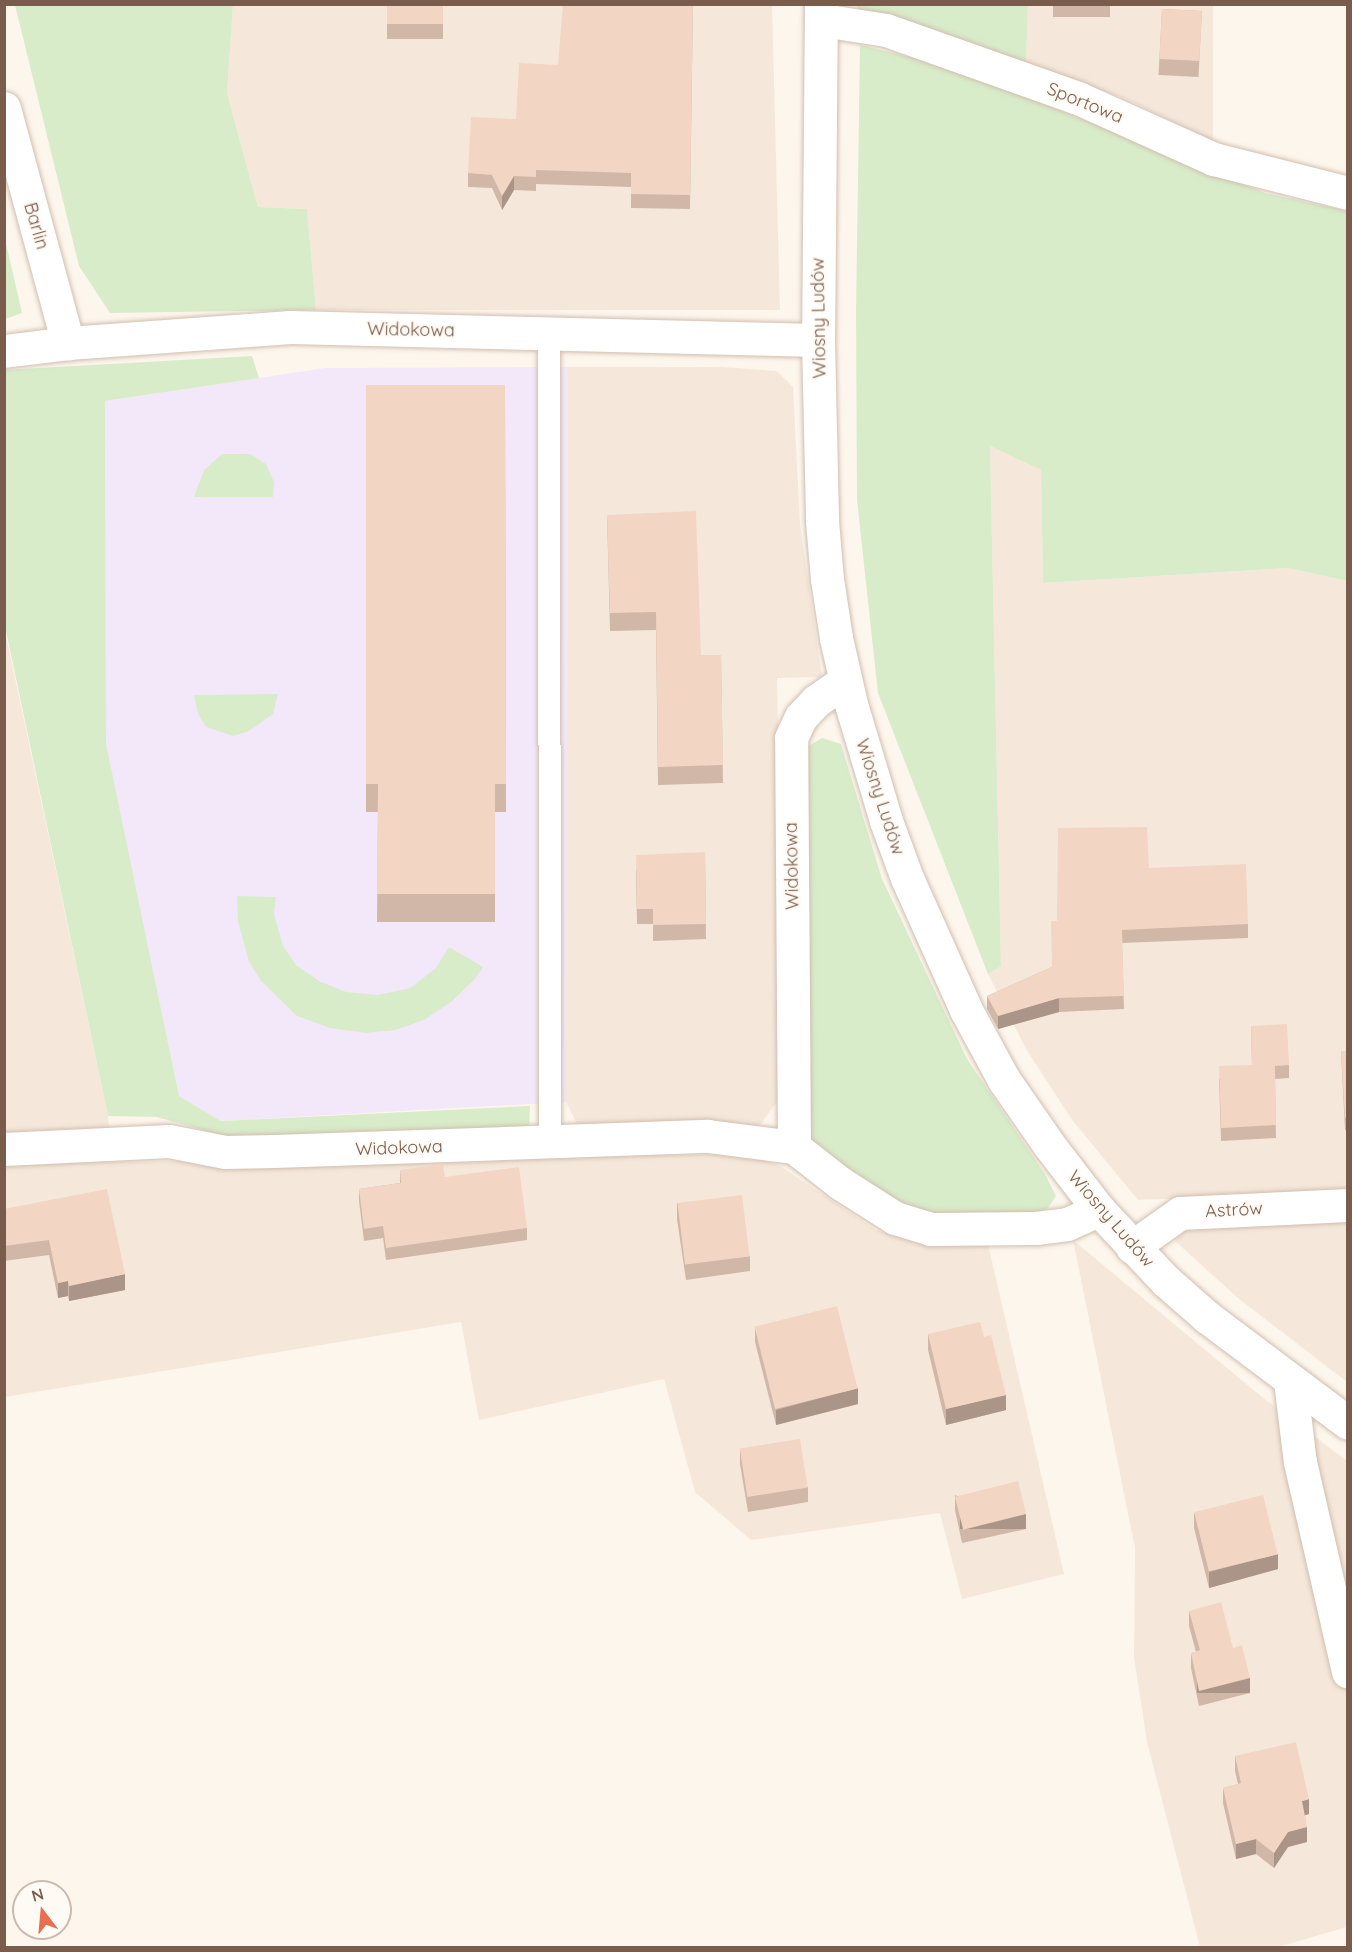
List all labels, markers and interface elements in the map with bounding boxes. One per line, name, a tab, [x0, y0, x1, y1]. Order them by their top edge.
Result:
street label: Sportowa	[1044, 78, 1126, 128]
street label: Barlin	[19, 200, 53, 252]
street label: Wiosny Ludów	[807, 257, 831, 379]
street label: Widokowa	[367, 318, 455, 342]
street label: Wiosny Ludów	[851, 736, 909, 858]
street label: Widokowa	[780, 822, 804, 910]
street label: Widokowa	[355, 1136, 443, 1160]
street label: Wiosny Ludów	[1063, 1166, 1159, 1272]
street label: Astrów	[1205, 1198, 1263, 1222]
north arrow	[12, 1880, 72, 1940]
text: N	[29, 1883, 46, 1906]

